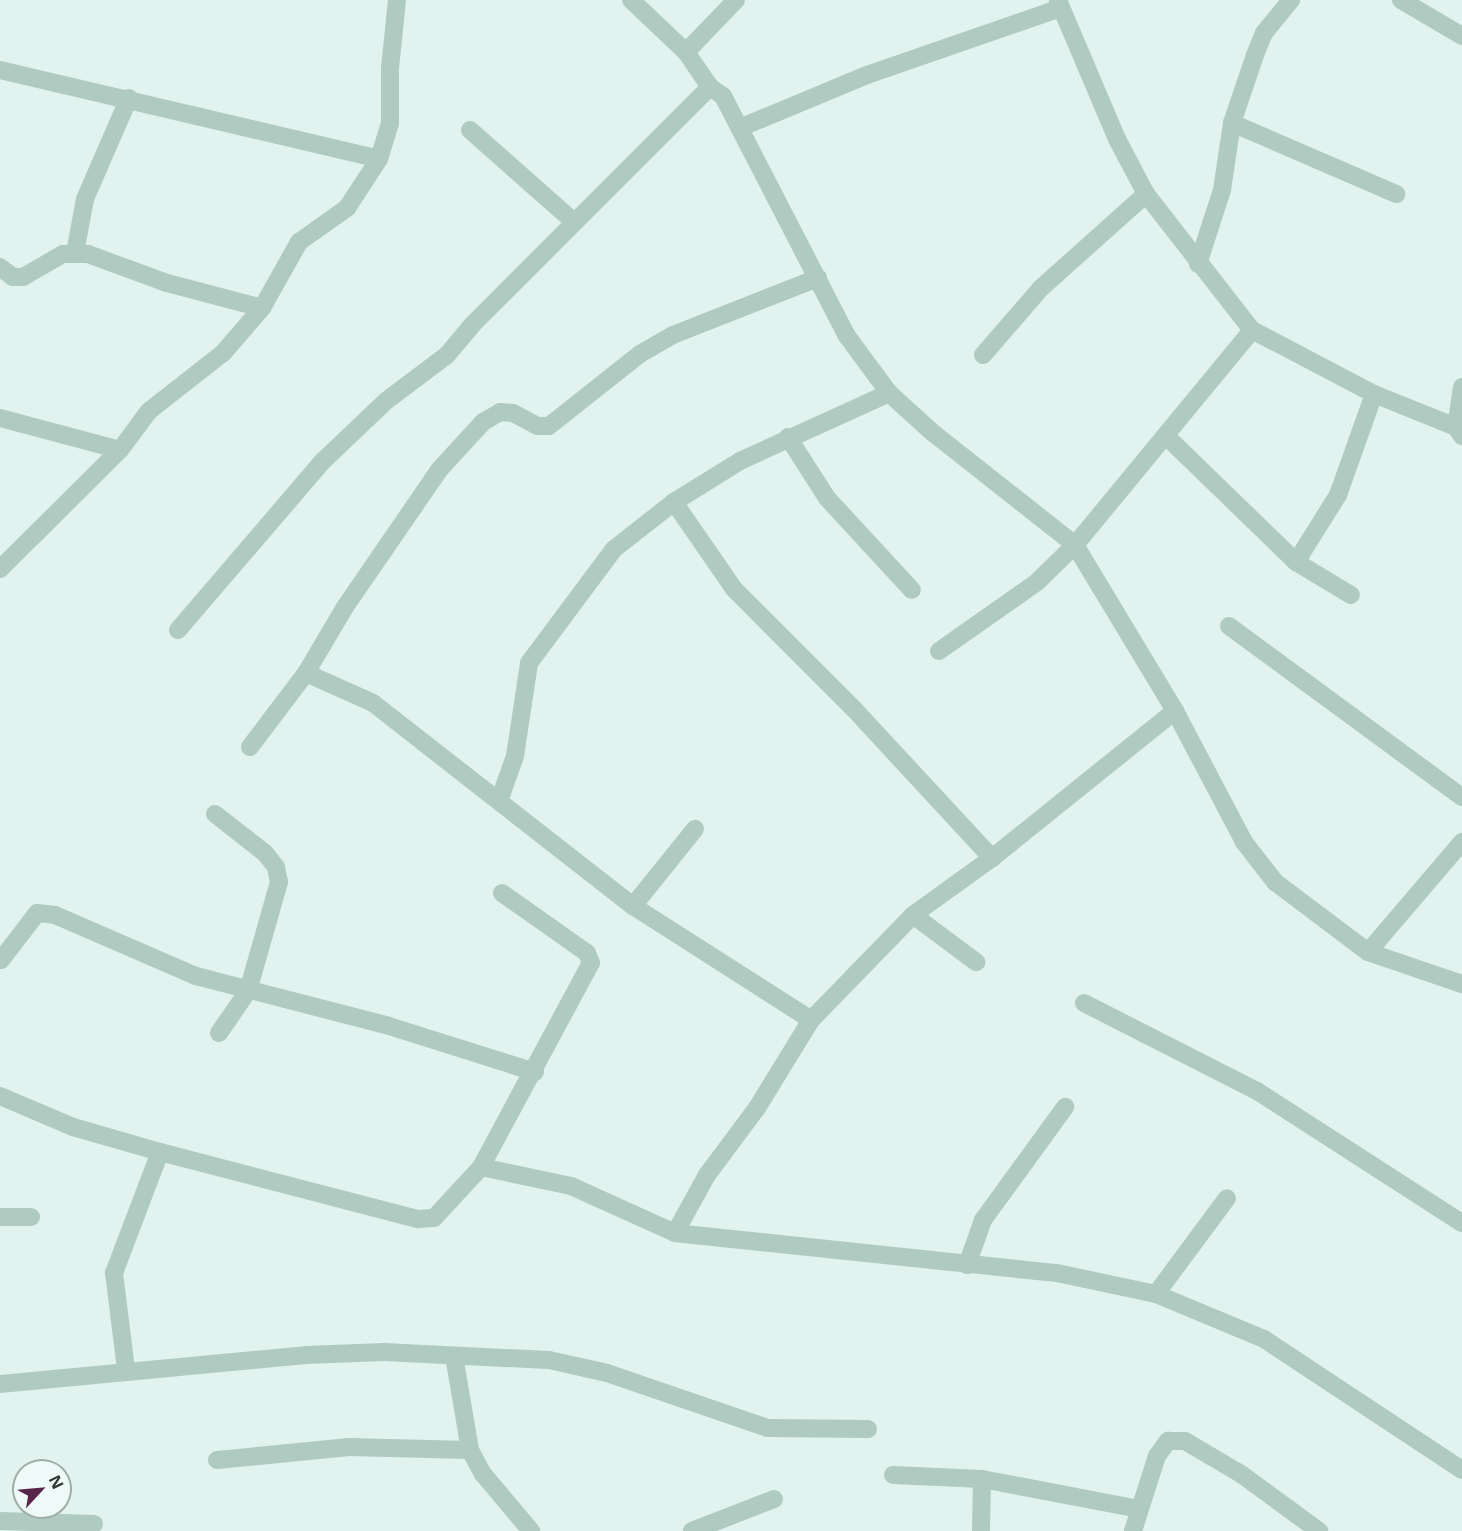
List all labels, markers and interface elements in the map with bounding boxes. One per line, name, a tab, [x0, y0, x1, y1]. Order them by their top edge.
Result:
north arrow	[12, 1459, 72, 1519]
text: N	[44, 1471, 69, 1493]

